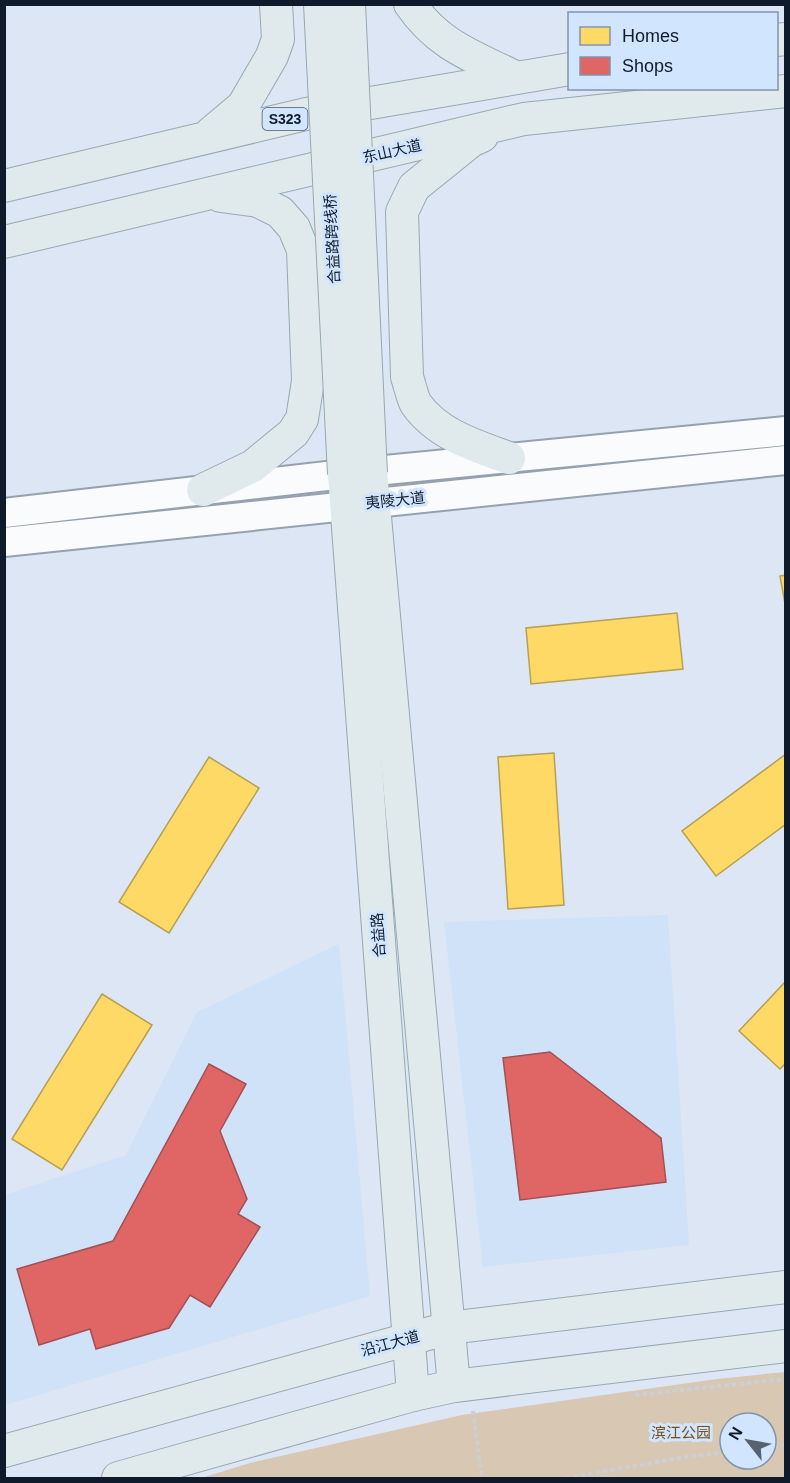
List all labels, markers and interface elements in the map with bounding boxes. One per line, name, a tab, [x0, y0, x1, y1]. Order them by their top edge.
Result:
legend	[568, 12, 778, 90]
text: Homes	[622, 26, 679, 46]
text: Shops	[622, 56, 673, 76]
road number: S323	[262, 108, 308, 130]
street label: 东山大道	[361, 136, 423, 166]
street label: 合益路跨线桥	[321, 194, 343, 284]
street label: 夷陵大道	[364, 488, 426, 512]
street label: 合益路	[368, 912, 388, 958]
street label: 沿江大道	[359, 1327, 421, 1359]
north arrow	[718, 1411, 778, 1471]
park label: 滨江公园	[651, 1424, 711, 1441]
text: N	[725, 1424, 746, 1443]

